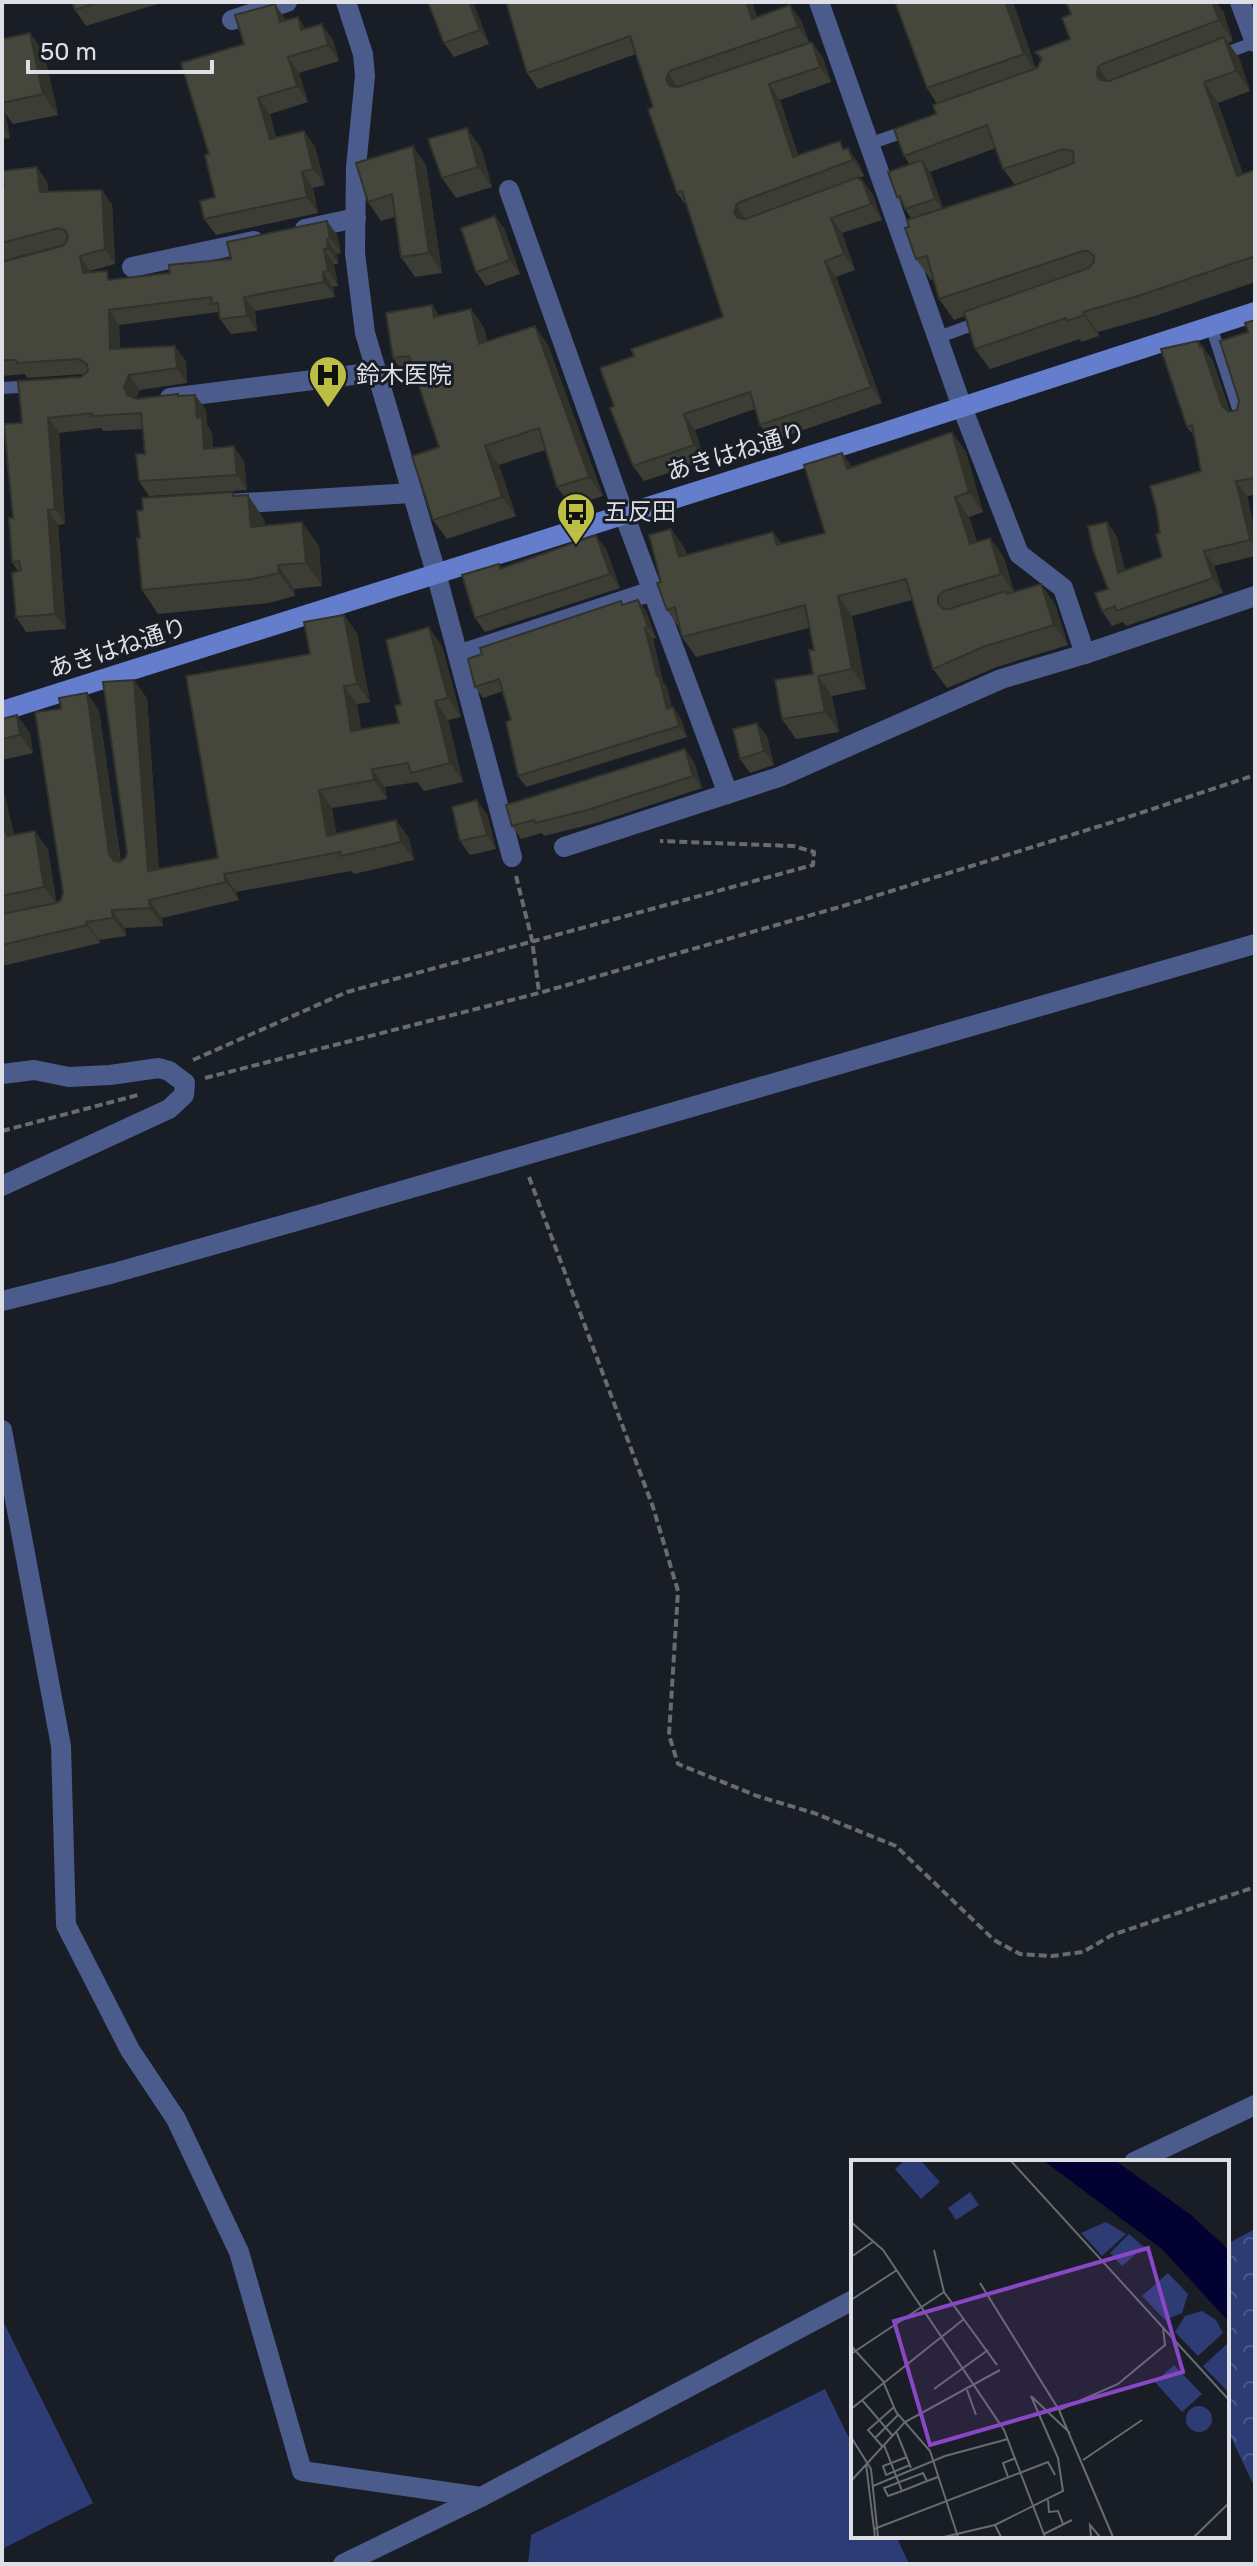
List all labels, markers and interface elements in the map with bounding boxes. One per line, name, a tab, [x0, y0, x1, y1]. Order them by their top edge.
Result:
scale bar	[28, 24, 212, 74]
text: 50 m	[40, 38, 97, 66]
hospital icon: 鈴木医院	[307, 354, 349, 409]
place label: 鈴木医院	[356, 361, 452, 389]
street label: あきはね通り	[663, 418, 809, 486]
bus stop icon: 五反田	[555, 491, 597, 546]
place label: 五反田	[604, 498, 676, 526]
street label: あきはね通り	[45, 612, 191, 684]
inset map	[851, 2160, 1229, 2538]

